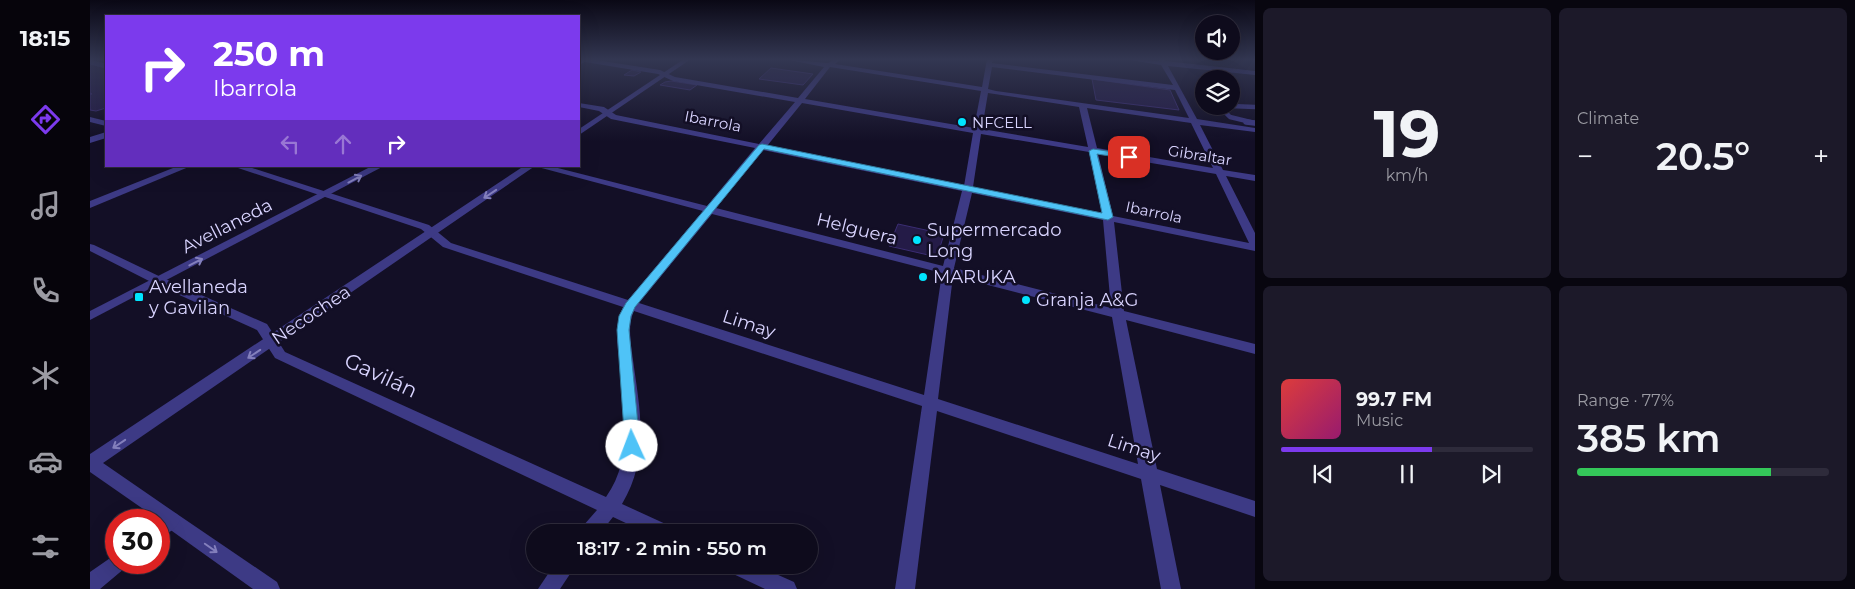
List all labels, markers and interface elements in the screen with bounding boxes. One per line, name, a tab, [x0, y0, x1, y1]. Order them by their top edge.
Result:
map controls	[1195, 15, 1240, 115]
button: sound	[1195, 15, 1240, 60]
text: 18:15	[20, 25, 70, 52]
text: 250 m	[213, 32, 325, 75]
icon: right	[130, 35, 195, 100]
button: layers	[1195, 70, 1240, 115]
text: Ibarrola	[213, 75, 297, 102]
text: 19	[1374, 94, 1440, 173]
icon: directions	[28, 102, 63, 137]
street label: Ibarrola	[683, 106, 743, 136]
text: Climate	[1577, 109, 1639, 128]
place label: NFCELL	[972, 113, 1032, 132]
marker: NFCELL	[956, 116, 968, 128]
icon: left	[276, 130, 304, 158]
icon: ahead	[329, 130, 357, 158]
icon: right	[382, 130, 410, 158]
text: 20.5°	[1656, 133, 1750, 180]
pin	[1108, 136, 1150, 178]
text: −	[1577, 139, 1593, 173]
text: +	[1813, 139, 1829, 173]
street label: Gibraltar	[1167, 141, 1233, 169]
icon: arrive	[1115, 143, 1143, 171]
text: km/h	[1386, 166, 1428, 185]
one-way arrow	[348, 174, 363, 184]
icon: music	[28, 188, 63, 223]
one-way arrow	[484, 189, 498, 199]
street label: Avellaneda	[178, 194, 276, 258]
street label: Ibarrola	[1124, 197, 1184, 227]
street label: Helguera	[814, 208, 900, 250]
place label: Supermercado Long	[927, 219, 1062, 262]
marker: Supermercado Long	[911, 234, 923, 246]
one-way arrow	[188, 257, 203, 267]
place label: MARUKA	[933, 266, 1016, 288]
marker: MARUKA	[917, 271, 929, 283]
icon: phone	[28, 273, 63, 308]
place label: Avellaneda y Gavilan	[148, 276, 248, 319]
street label: Necochea	[267, 281, 355, 349]
place label: Granja A&G	[1036, 289, 1138, 311]
marker: Avellaneda y Gavilan	[133, 291, 145, 303]
marker: Granja A&G	[1020, 294, 1032, 306]
street label: Limay	[720, 305, 779, 343]
street label: Gavilán	[341, 347, 421, 403]
one-way arrow	[248, 349, 262, 359]
icon: climate	[28, 358, 63, 393]
text: 99.7 FM	[1356, 388, 1432, 411]
text: Range · 77%	[1577, 391, 1674, 410]
text: Music	[1356, 411, 1403, 430]
text: 385 km	[1577, 415, 1721, 462]
position arrow	[605, 419, 657, 471]
street label: Limay	[1105, 429, 1164, 467]
one-way arrow	[112, 438, 126, 449]
icon: car	[28, 444, 63, 479]
icon: previous	[1309, 460, 1337, 488]
icon: pause	[1393, 460, 1421, 488]
icon: next	[1477, 460, 1505, 488]
speed limit sign: 30	[105, 509, 170, 574]
icon: filters	[28, 529, 63, 564]
text: 18:17 · 2 min · 550 m	[577, 537, 767, 560]
one-way arrow	[203, 543, 217, 553]

